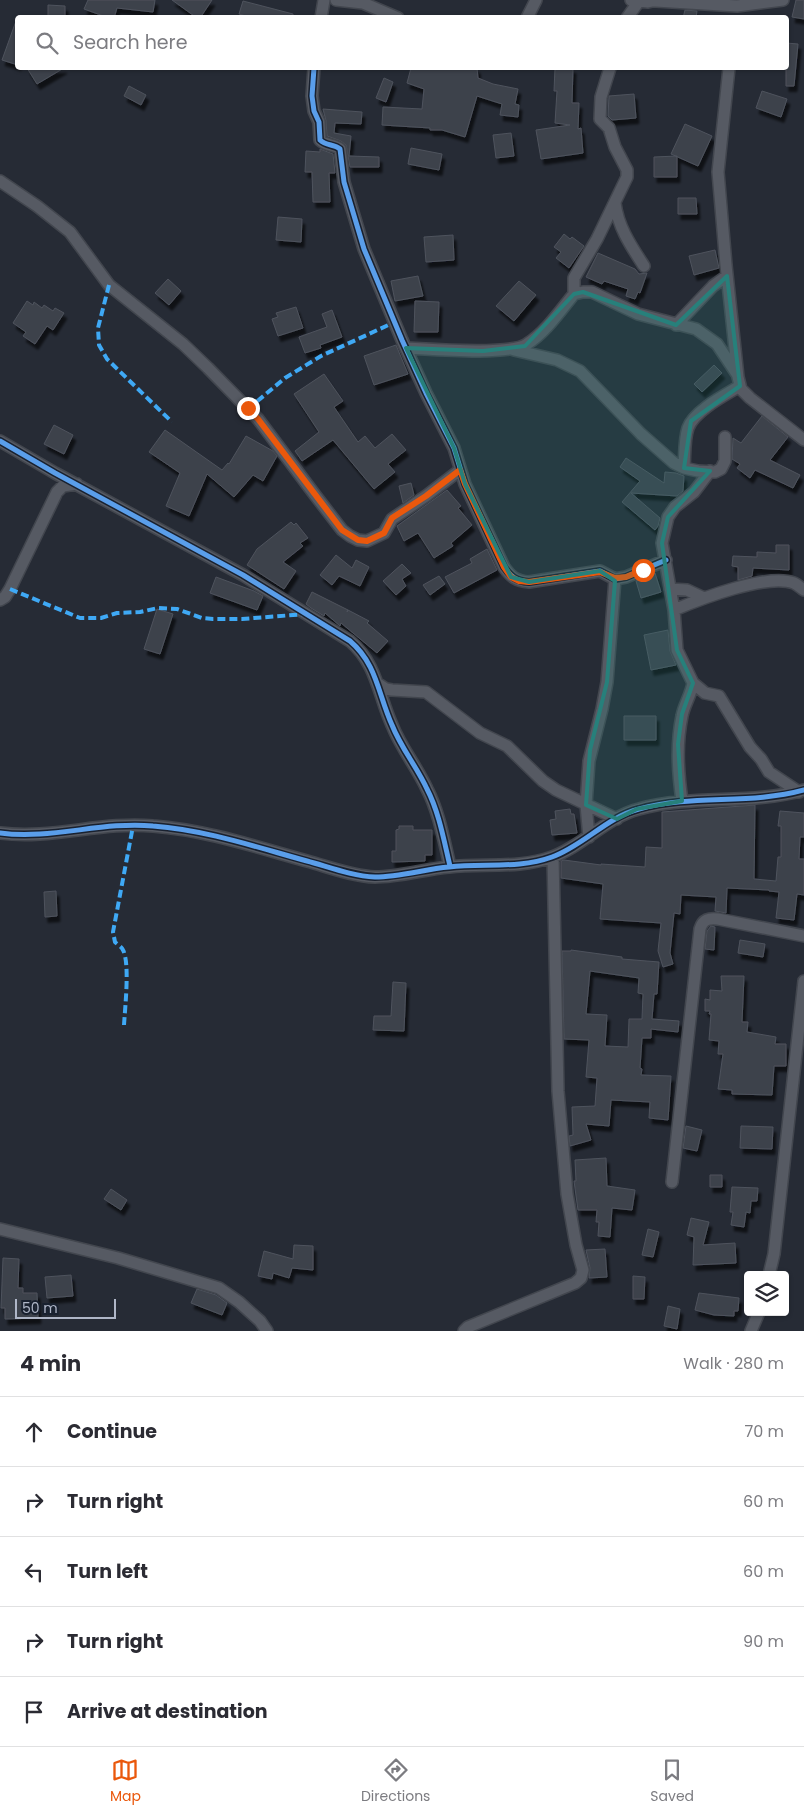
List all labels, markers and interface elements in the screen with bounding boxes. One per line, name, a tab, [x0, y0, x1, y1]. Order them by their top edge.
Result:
search box	[15, 15, 789, 70]
icon: search	[33, 29, 61, 57]
text: Search here	[73, 29, 187, 56]
route end	[237, 397, 260, 420]
route start	[632, 559, 655, 582]
map controls	[744, 1271, 789, 1316]
button: layers	[744, 1271, 789, 1316]
scale bar	[15, 1296, 116, 1319]
text: 50 m	[22, 1298, 58, 1318]
text: 4 min	[20, 1349, 81, 1378]
text: Walk · 280 m	[683, 1352, 784, 1375]
icon: ahead	[20, 1418, 48, 1446]
text: Continue	[67, 1418, 157, 1445]
text: 70 m	[744, 1420, 784, 1443]
icon: right	[20, 1488, 48, 1516]
text: Turn right	[67, 1488, 163, 1515]
text: 60 m	[743, 1490, 784, 1513]
icon: left	[20, 1558, 48, 1586]
text: Turn left	[67, 1558, 148, 1585]
text: 60 m	[743, 1560, 784, 1583]
icon: right	[20, 1628, 48, 1656]
text: Turn right	[67, 1628, 163, 1655]
text: 90 m	[743, 1630, 784, 1653]
icon: arrive	[20, 1698, 48, 1726]
text: Arrive at destination	[67, 1698, 268, 1725]
tab: Map	[110, 1756, 141, 1807]
tab: Directions	[361, 1756, 430, 1807]
tab: Saved	[650, 1756, 694, 1807]

